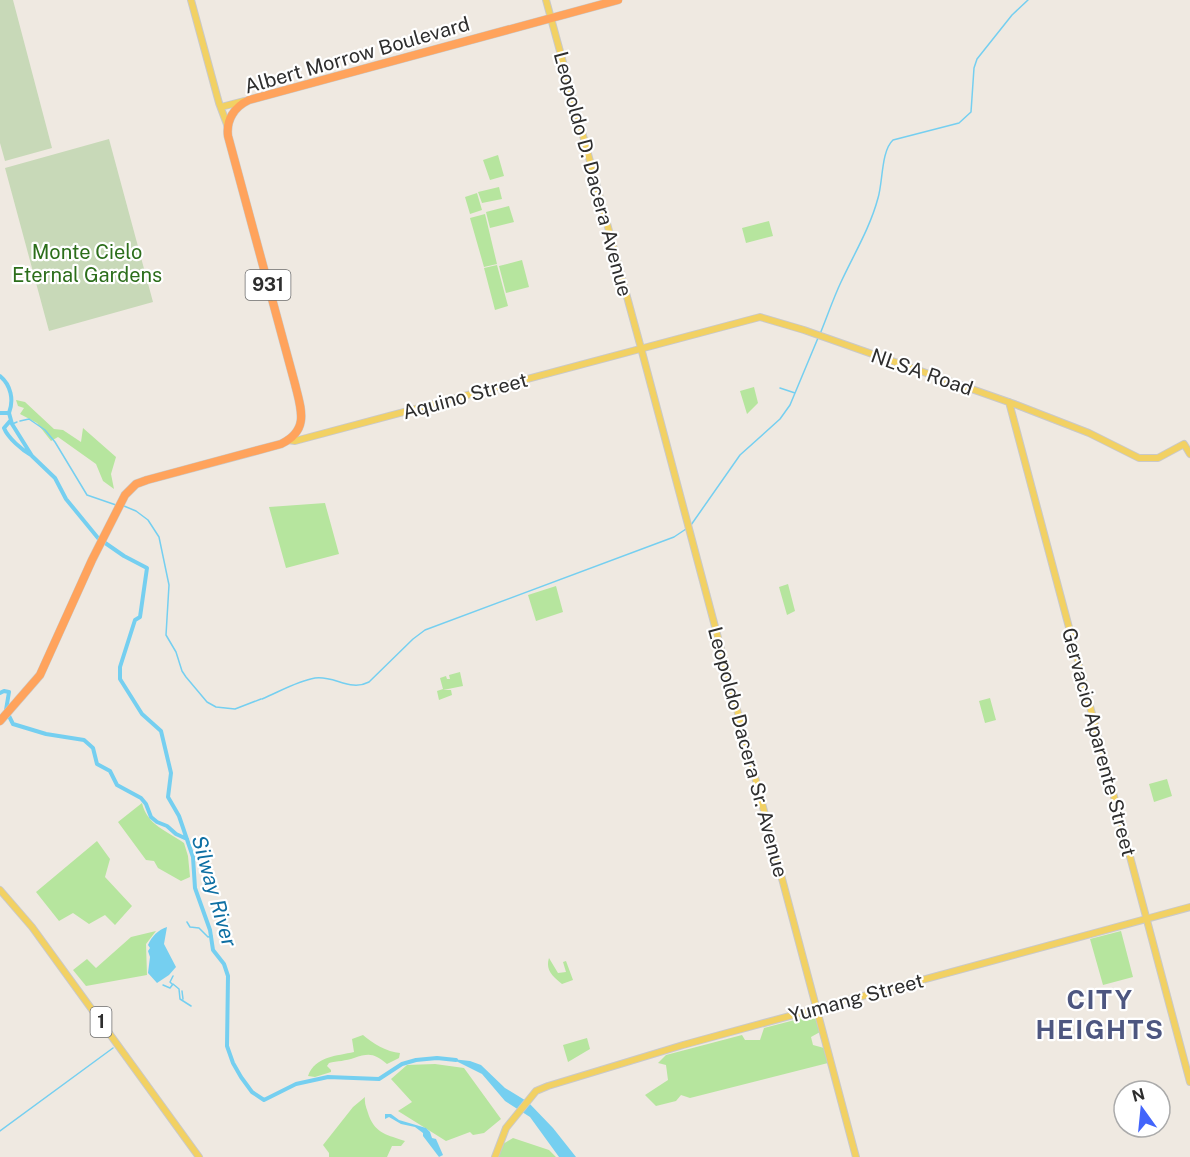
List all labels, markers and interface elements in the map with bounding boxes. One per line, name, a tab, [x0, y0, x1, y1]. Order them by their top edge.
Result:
street label: Albert Morrow Boulevard	[242, 11, 472, 99]
street label: Leopoldo D. Dacera Avenue	[549, 49, 637, 299]
park label: Monte Cielo Eternal Gardens	[12, 240, 162, 287]
road number: 931	[246, 270, 290, 300]
street label: NLSA Road	[868, 343, 976, 401]
street label: Aquino Street	[400, 368, 530, 424]
street label: Leopoldo Dacera Sr. Avenue	[703, 624, 793, 880]
street label: Gervacio Aparente Street	[1057, 625, 1141, 859]
water label: Silway River	[187, 832, 243, 950]
street label: Yumang Street	[786, 968, 926, 1028]
district label: CITY HEIGHTS	[1036, 984, 1164, 1045]
road number: 1	[90, 1007, 112, 1037]
north arrow	[1112, 1079, 1172, 1139]
text: N	[1130, 1084, 1147, 1106]

